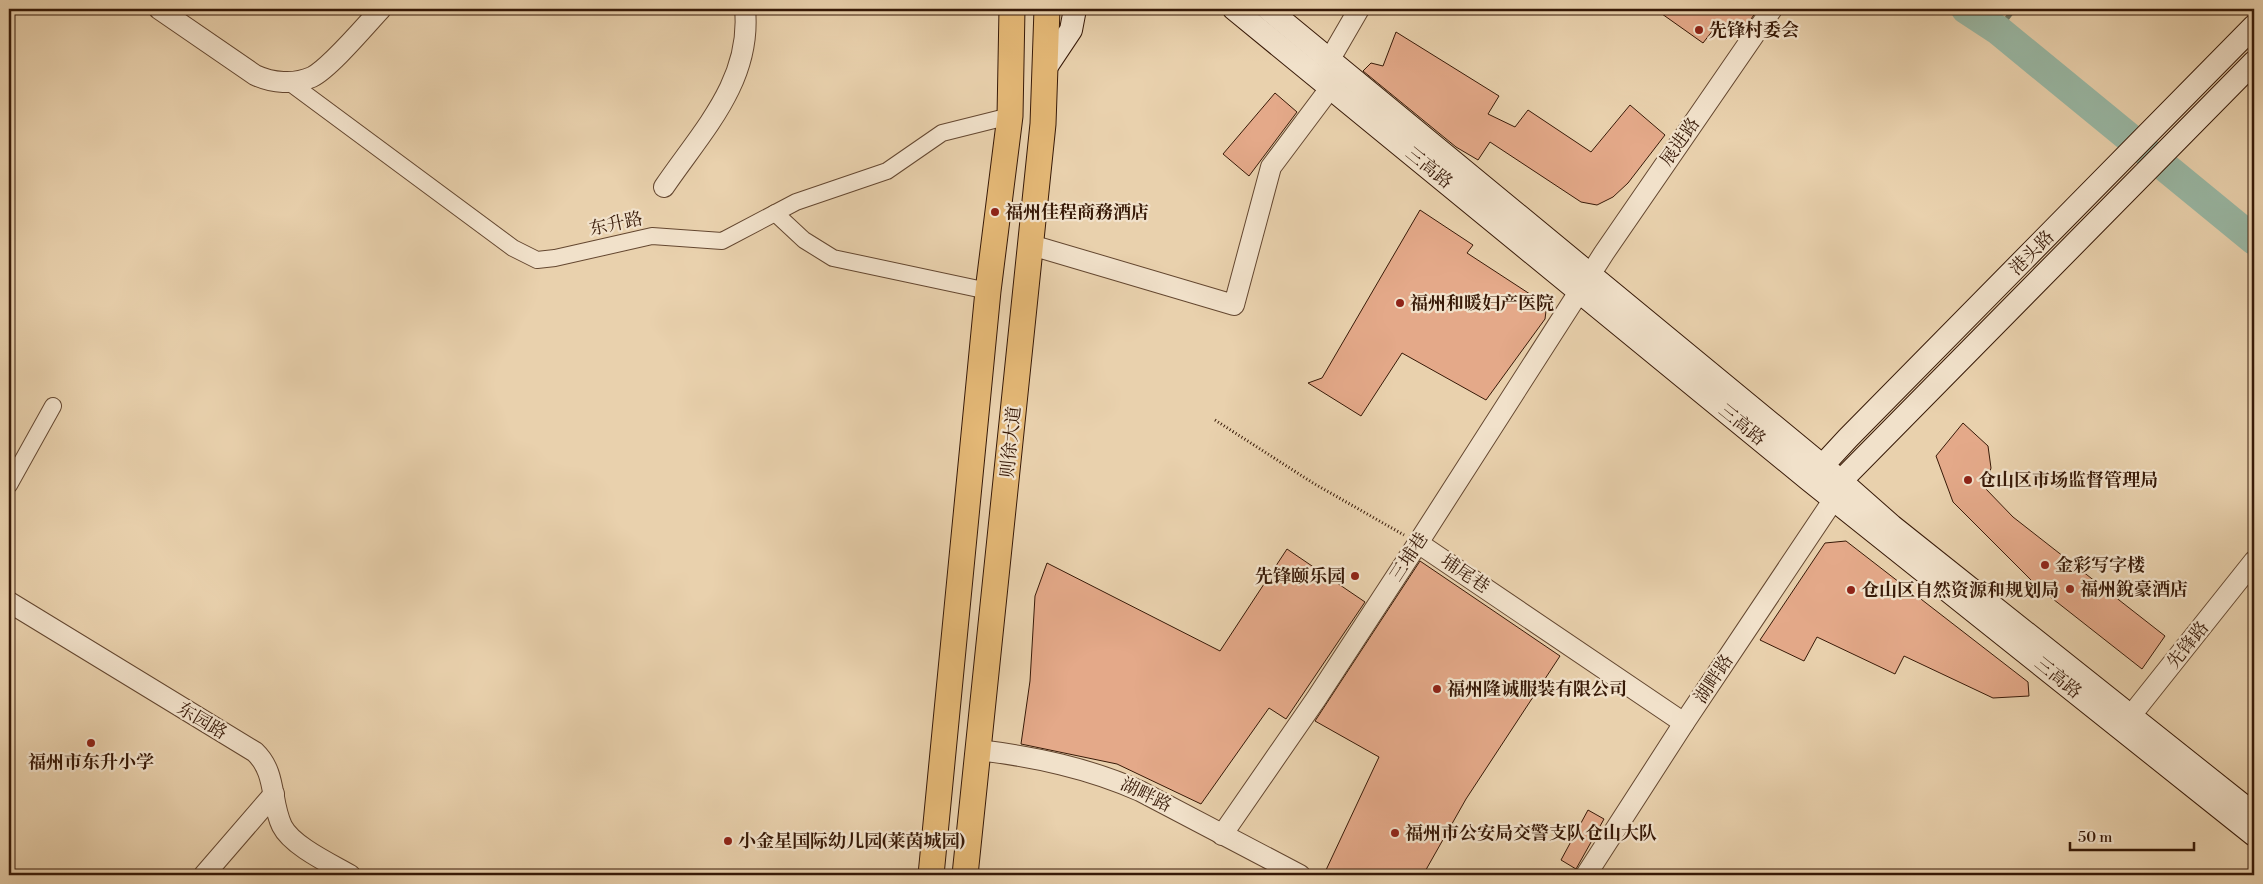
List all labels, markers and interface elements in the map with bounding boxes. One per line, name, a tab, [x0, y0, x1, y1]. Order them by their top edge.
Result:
place label: 先锋村委会	[1709, 19, 1799, 42]
marker: 先锋村委会	[1693, 24, 1705, 36]
street label: 展进路	[1655, 113, 1705, 171]
street label: 三高路	[1401, 142, 1457, 194]
place label: 福州佳程商務酒店	[1005, 201, 1149, 224]
marker: 福州佳程商務酒店	[989, 206, 1001, 218]
street label: 东升路	[587, 207, 645, 241]
street label: 港头路	[2005, 226, 2059, 280]
place label: 福州和暖妇产医院	[1410, 292, 1554, 315]
marker: 福州和暖妇产医院	[1394, 297, 1406, 309]
street label: 三高路	[1714, 399, 1770, 451]
street label: 则徐大道	[996, 405, 1026, 479]
place label: 仓山区市场监督管理局	[1978, 469, 2158, 492]
marker: 仓山区市场监督管理局	[1962, 474, 1974, 486]
street label: 三埔巷	[1385, 528, 1433, 586]
street label: 埔尾巷	[1436, 549, 1494, 599]
place label: 金彩写字楼	[2055, 554, 2145, 577]
marker: 金彩写字楼	[2039, 559, 2051, 571]
place label: 先锋颐乐园	[1255, 565, 1345, 588]
marker: 先锋颐乐园	[1349, 570, 1361, 582]
place label: 福州銳豪酒店	[2080, 578, 2188, 601]
place label: 仓山区自然资源和规划局	[1861, 579, 2059, 602]
marker: 福州銳豪酒店	[2064, 583, 2076, 595]
marker: 仓山区自然资源和规划局	[1845, 584, 1857, 596]
street label: 先锋路	[2162, 617, 2214, 673]
street label: 湖畔路	[1689, 650, 1739, 708]
street label: 三高路	[2030, 652, 2086, 704]
place label: 福州隆诚服装有限公司	[1447, 678, 1627, 701]
marker: 福州隆诚服装有限公司	[1431, 683, 1443, 695]
street label: 东园路	[173, 697, 231, 745]
marker: 福州市东升小学	[85, 737, 97, 749]
place label: 福州市东升小学	[28, 751, 154, 774]
street label: 湖畔路	[1117, 773, 1175, 817]
scale bar	[2070, 819, 2194, 851]
place label: 福州市公安局交警支队仓山大队	[1405, 822, 1657, 845]
marker: 福州市公安局交警支队仓山大队	[1389, 827, 1401, 839]
text: 50 m	[2078, 828, 2112, 847]
place label: 小金星国际幼儿园(莱茵城园)	[738, 830, 966, 853]
marker: 小金星国际幼儿园(莱茵城园)	[722, 835, 734, 847]

